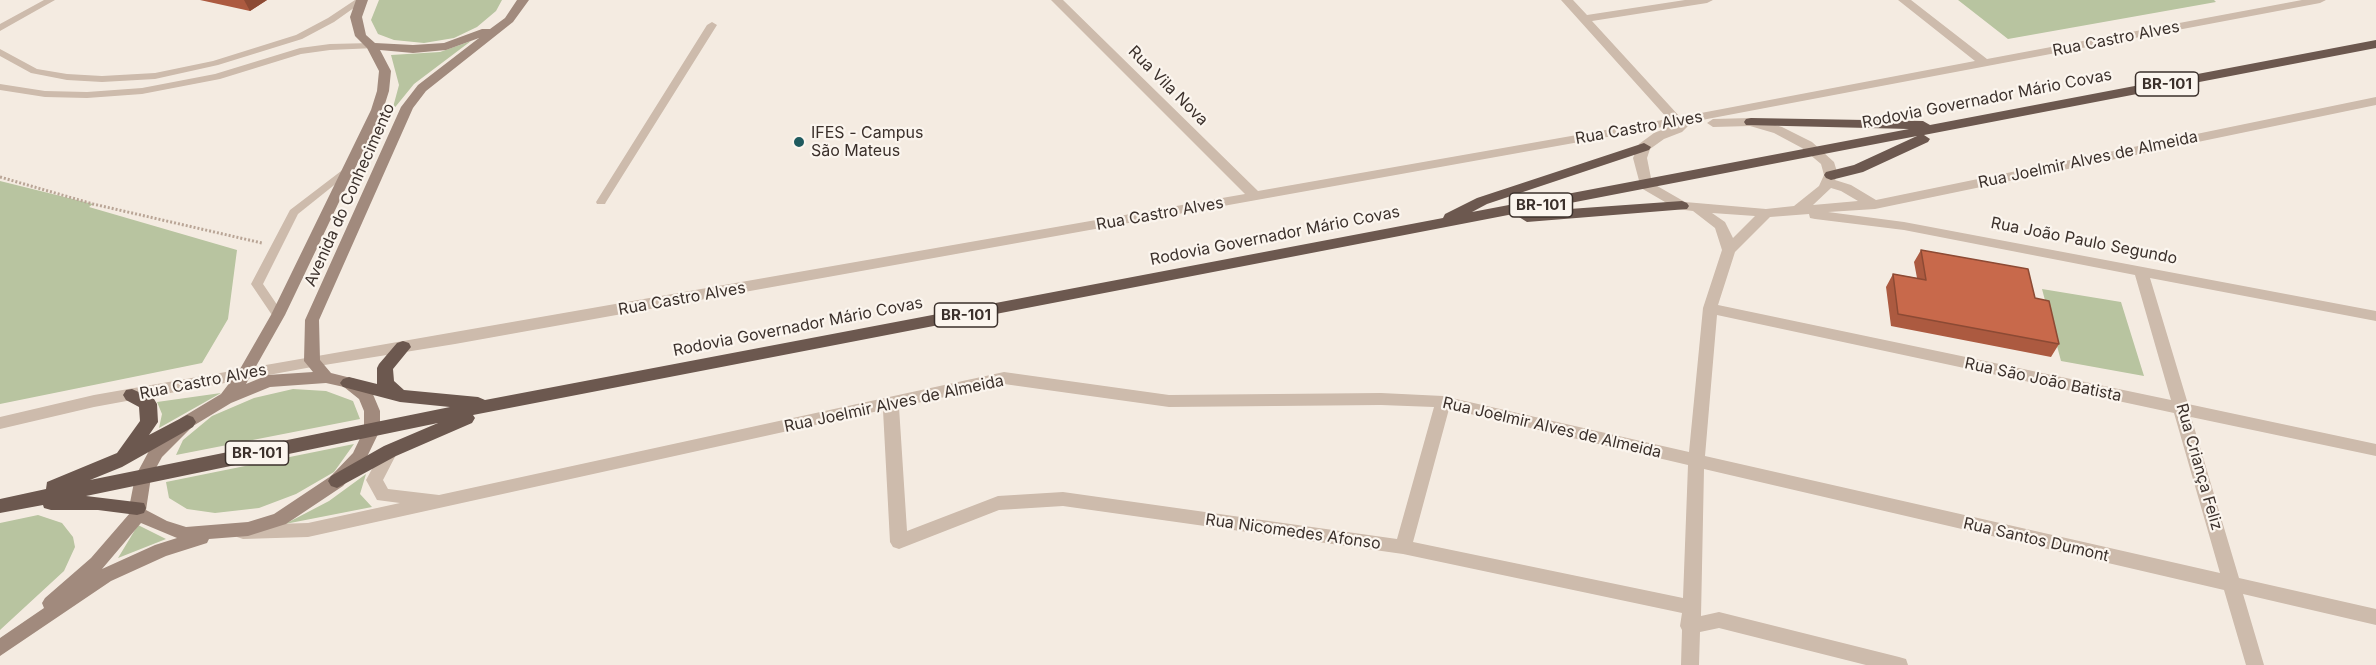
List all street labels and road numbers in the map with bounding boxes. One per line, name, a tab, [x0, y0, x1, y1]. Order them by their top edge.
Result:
street label: Rua Castro Alves	[2051, 17, 2181, 61]
street label: Rua Vila Nova	[1124, 42, 1212, 130]
street label: Rodovia Governador Mário Covas	[1861, 65, 2113, 133]
road number: BR-101	[2136, 72, 2198, 96]
street label: Avenida do Conhecimento	[301, 100, 399, 290]
street label: Rua Castro Alves	[1574, 107, 1704, 149]
street label: Rua Joelmir Alves de Almeida	[1976, 127, 2200, 193]
street label: Rua Castro Alves	[1095, 193, 1225, 235]
road number: BR-101	[1510, 193, 1572, 217]
street label: Rodovia Governador Mário Covas	[1149, 202, 1401, 270]
street label: Rua João Paulo Segundo	[1989, 213, 2179, 269]
street label: Rua Castro Alves	[617, 278, 747, 320]
street label: Rodovia Governador Mário Covas	[672, 293, 924, 361]
road number: BR-101	[934, 303, 998, 327]
street label: Rua São João Batista	[1963, 354, 2123, 406]
street label: Rua Castro Alves	[138, 360, 268, 404]
street label: Rua Joelmir Alves de Almeida	[782, 371, 1006, 437]
street label: Rua Joelmir Alves de Almeida	[1441, 393, 1663, 463]
street label: Rua Criança Feliz	[2172, 401, 2226, 533]
road number: BR-101	[226, 441, 288, 465]
street label: Rua Nicomedes Afonso	[1204, 510, 1382, 554]
street label: Rua Santos Dumont	[1961, 514, 2111, 566]

